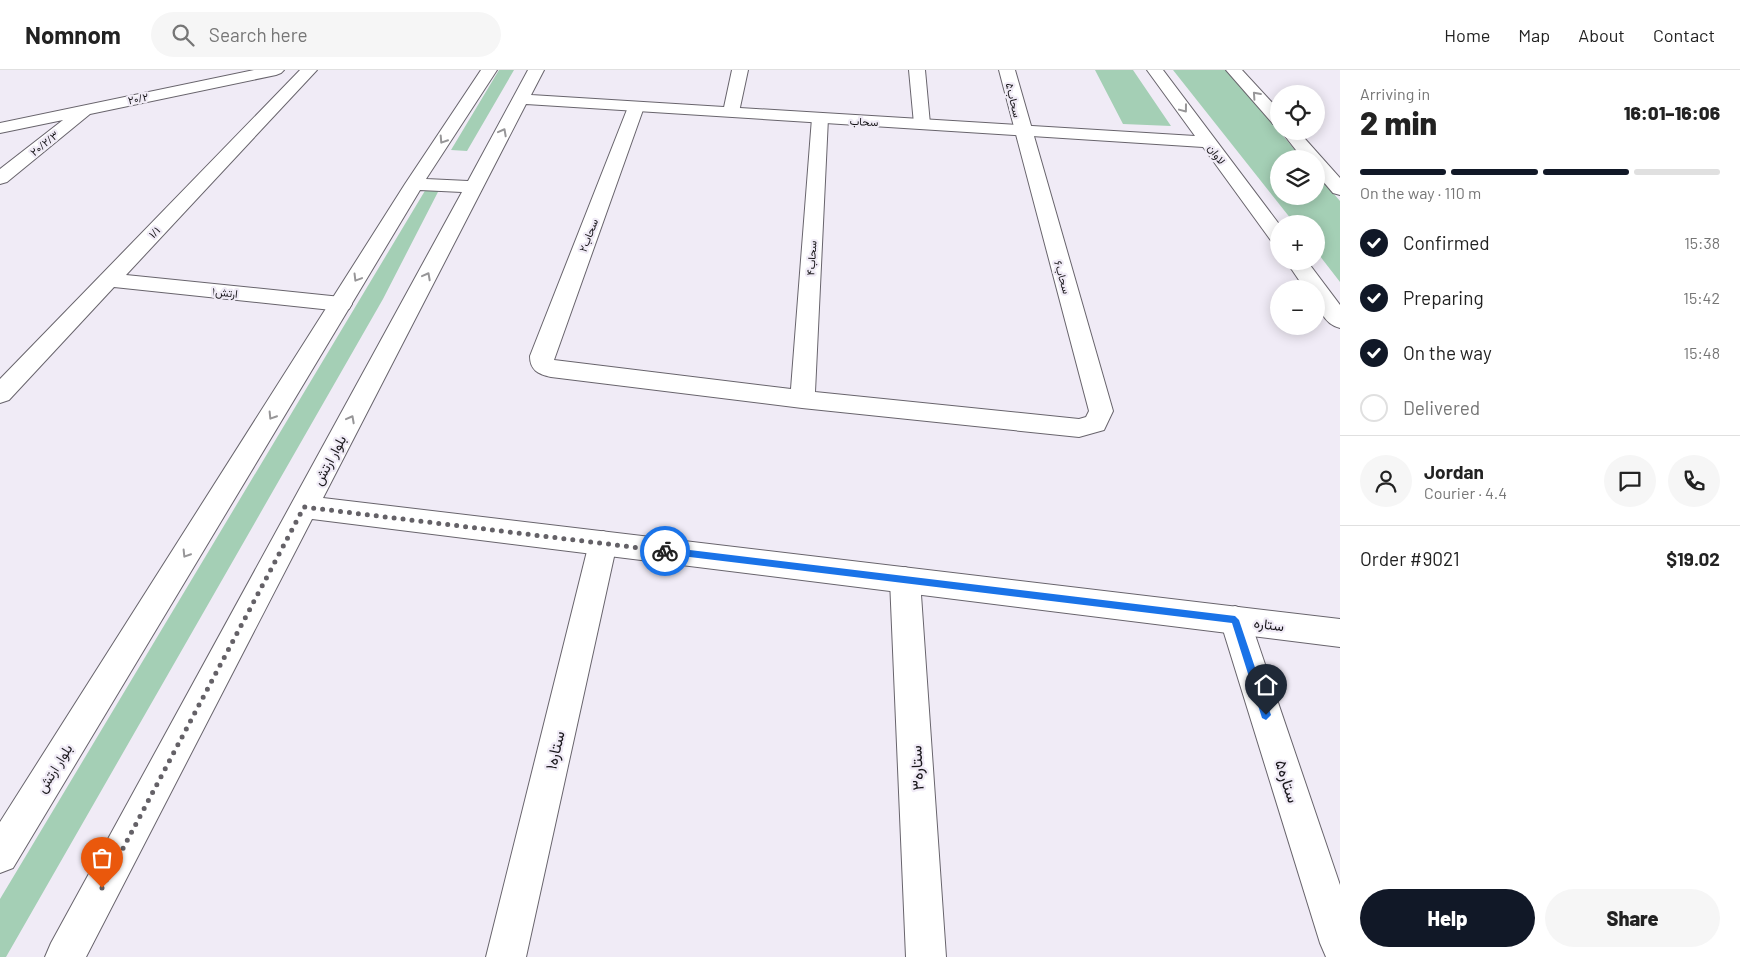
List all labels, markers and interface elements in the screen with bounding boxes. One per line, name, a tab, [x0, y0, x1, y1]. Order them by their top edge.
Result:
search box	[151, 12, 501, 57]
text: Nomnom	[25, 20, 121, 49]
icon: search	[169, 21, 197, 49]
text: Search here	[209, 23, 308, 46]
text: Home	[1444, 24, 1490, 46]
text: Map	[1518, 24, 1550, 46]
text: About	[1578, 24, 1625, 46]
text: Contact	[1653, 24, 1715, 46]
street label: ۵سحاب	[1002, 81, 1025, 119]
text: Arriving in	[1360, 84, 1430, 103]
map controls	[1270, 85, 1325, 335]
button: locate	[1270, 85, 1325, 140]
street label: ۲۰/۲	[127, 90, 150, 106]
one-way arrow	[1254, 92, 1262, 101]
text: 16:01–16:06	[1624, 101, 1720, 124]
one-way arrow	[1178, 103, 1186, 112]
text: 2 min	[1360, 103, 1437, 141]
street label: سحاب	[849, 114, 879, 129]
street label: ۲۰/۲/۳	[27, 128, 61, 158]
one-way arrow	[497, 128, 507, 137]
one-way arrow	[440, 134, 449, 144]
street label: لاوان	[1205, 142, 1228, 167]
button: layers	[1270, 150, 1325, 205]
text: On the way · 110 m	[1360, 183, 1481, 202]
button: +	[1270, 215, 1325, 270]
street label: ۲سحاب	[576, 216, 601, 254]
street label: ۱/۱	[146, 224, 162, 240]
icon: check	[1360, 229, 1388, 257]
text: Confirmed	[1403, 231, 1490, 254]
text: 15:38	[1684, 233, 1720, 252]
street label: ۴سحاب	[803, 240, 820, 276]
street label: ۶سحاب	[1051, 259, 1074, 296]
one-way arrow	[353, 272, 363, 281]
one-way arrow	[421, 272, 431, 281]
button: −	[1270, 280, 1325, 335]
street label: ارتش۱	[211, 284, 238, 301]
icon: check	[1360, 284, 1388, 312]
text: Preparing	[1403, 286, 1484, 309]
text: 15:42	[1683, 288, 1720, 307]
icon: check	[1360, 339, 1388, 367]
text: On the way	[1403, 341, 1492, 364]
text: 15:48	[1684, 343, 1720, 362]
text: Delivered	[1403, 396, 1480, 419]
one-way arrow	[268, 410, 278, 419]
one-way arrow	[345, 416, 355, 425]
street label: بلوار ارتش	[309, 432, 350, 488]
button: person	[1360, 455, 1412, 507]
button: chat	[1604, 455, 1656, 507]
button: phone	[1668, 455, 1720, 507]
text: Jordan	[1424, 460, 1484, 483]
text: Courier · 4.4	[1424, 483, 1507, 502]
courier	[640, 526, 690, 576]
icon: bike	[651, 537, 679, 565]
text: Order #9021	[1360, 547, 1460, 570]
text: $19.02	[1666, 547, 1720, 570]
one-way arrow	[183, 549, 193, 558]
street label: ستاره	[1253, 614, 1285, 635]
pin	[1245, 664, 1287, 715]
icon: home	[1252, 671, 1280, 699]
street label: ۱ستاره	[540, 729, 570, 772]
street label: بلوار ارتش	[32, 740, 76, 796]
street label: ۳ستاره	[905, 745, 929, 791]
street label: ۵ستاره	[1270, 757, 1304, 805]
pin	[81, 837, 123, 888]
icon: bag	[88, 844, 116, 872]
button: Help	[1360, 889, 1535, 947]
button: Share	[1545, 889, 1720, 947]

